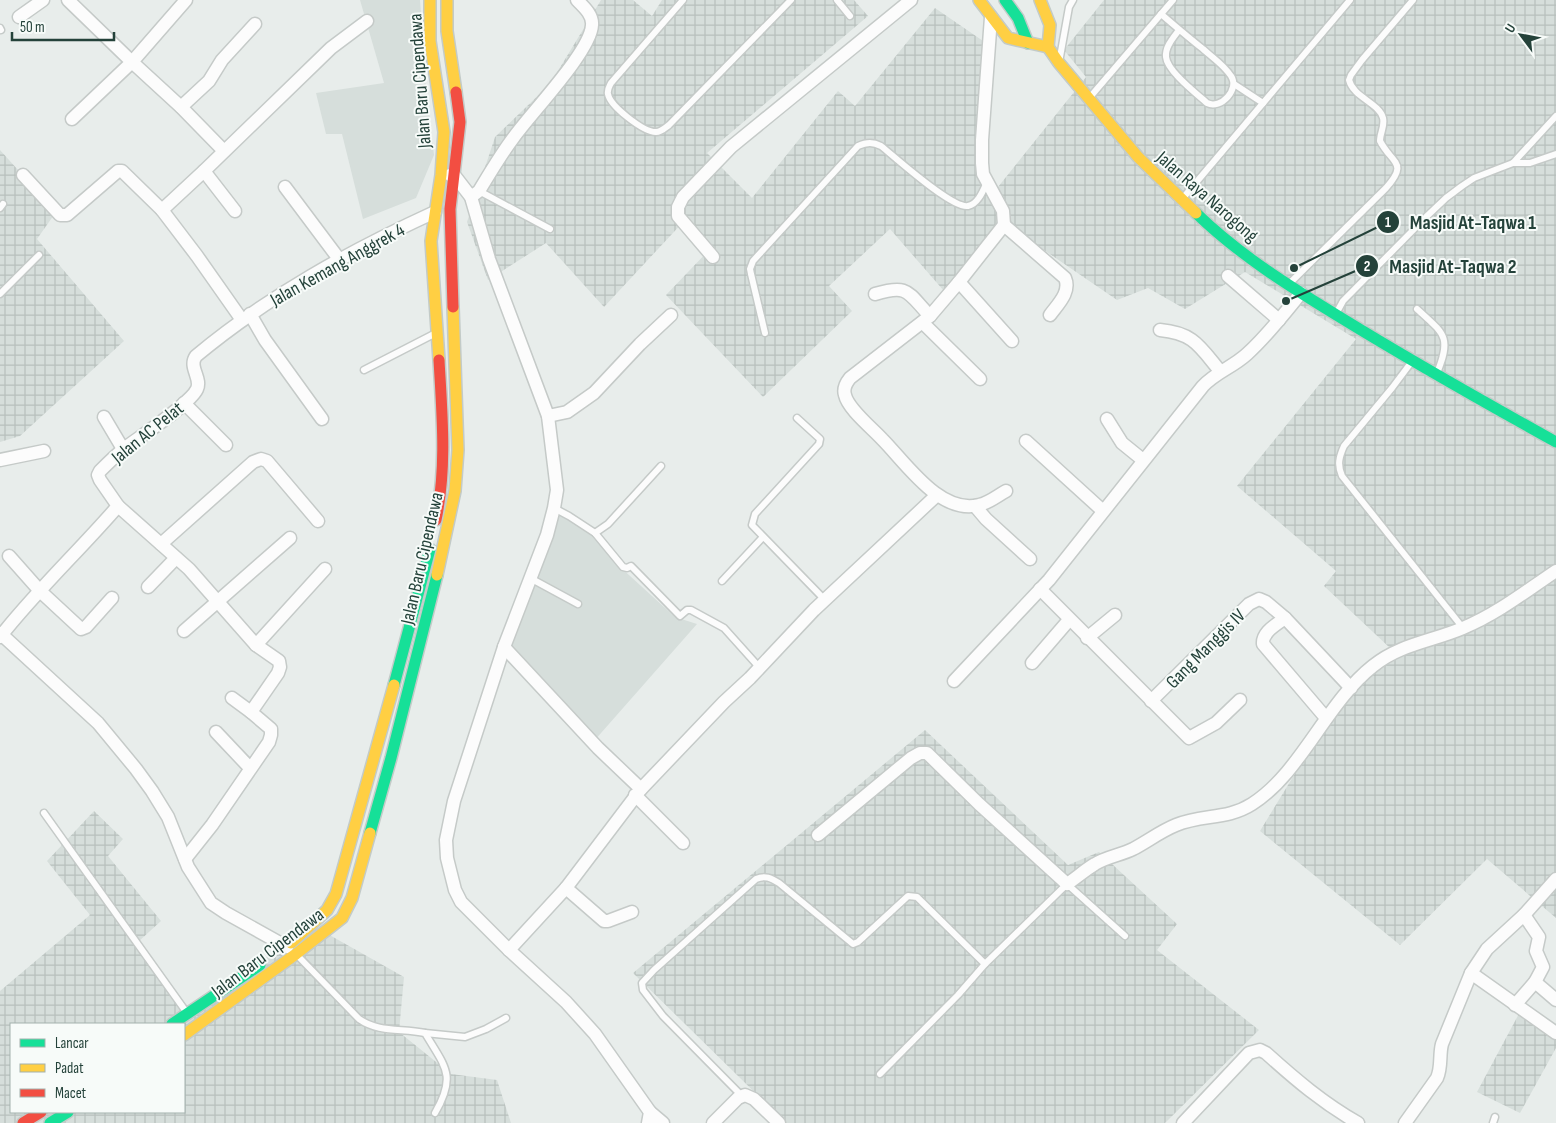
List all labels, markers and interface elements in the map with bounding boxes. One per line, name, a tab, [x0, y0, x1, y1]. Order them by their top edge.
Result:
scale bar	[12, 10, 115, 42]
north arrow	[1496, 10, 1546, 60]
street label: Jalan Baru Cipendawa	[404, 13, 437, 150]
text: 50 m	[20, 18, 45, 37]
text: U	[1501, 21, 1520, 36]
street label: Jalan Raya Narogong	[1151, 146, 1263, 248]
callout: Masjid At-Taqwa 1	[1375, 204, 1547, 239]
text: Masjid At-Taqwa 1	[1410, 211, 1536, 235]
text: 1	[1385, 213, 1391, 232]
street label: Jalan Kemang Anggrek 4	[266, 219, 409, 312]
callout: Masjid At-Taqwa 2	[1354, 249, 1527, 284]
text: Masjid At-Taqwa 2	[1389, 255, 1517, 279]
text: 2	[1364, 257, 1370, 276]
street label: Jalan AC Pelat	[107, 397, 189, 470]
street label: Jalan Baru Cipendawa	[396, 490, 449, 628]
street label: Gang Manggis IV	[1161, 604, 1251, 694]
street label: Jalan Baru Cipendawa	[206, 903, 329, 1004]
legend	[10, 1023, 185, 1113]
text: Lancar	[55, 1034, 89, 1053]
text: Padat	[55, 1059, 84, 1078]
text: Macet	[55, 1084, 87, 1103]

